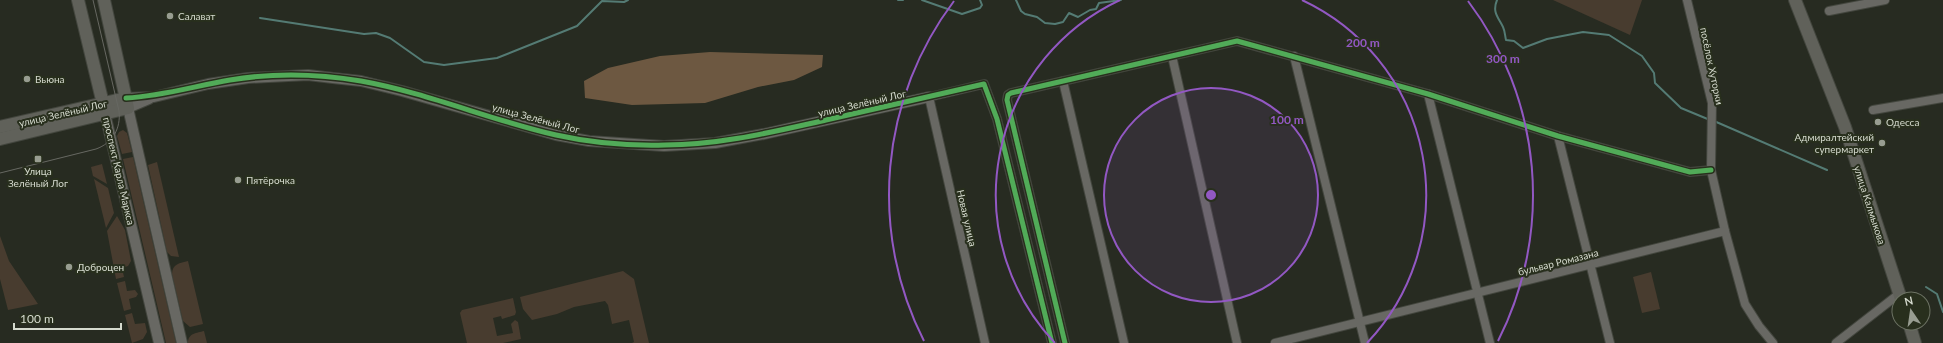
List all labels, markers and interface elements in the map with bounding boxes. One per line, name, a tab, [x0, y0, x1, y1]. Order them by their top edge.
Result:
place label: Салават	[178, 10, 215, 22]
marker: Салават	[165, 11, 175, 21]
street label: посёлок Хуторки	[1698, 26, 1726, 106]
text: 200 m	[1346, 35, 1380, 50]
text: 300 m	[1486, 51, 1520, 66]
place label: Вьюна	[35, 73, 65, 85]
marker: Вьюна	[22, 74, 32, 84]
street label: улица Зелёный Лог	[817, 87, 907, 119]
street label: улица Зелёный Лог	[18, 97, 108, 129]
street label: улица Зелёный Лог	[491, 101, 581, 135]
text: 100 m	[1270, 112, 1304, 127]
street label: проспект Карла Маркса	[101, 116, 137, 226]
place label: Одесса	[1886, 116, 1919, 128]
marker: Одесса	[1873, 117, 1883, 127]
place label: Адмиралтейский супермаркет	[1794, 131, 1874, 155]
marker: Адмиралтейский супермаркет	[1877, 138, 1887, 148]
marker: Улица Зелёный Лог	[33, 154, 43, 164]
street label: улица Калмыкова	[1852, 164, 1888, 246]
place label: Улица Зелёный Лог	[8, 165, 68, 189]
place label: Пятёрочка	[246, 174, 295, 186]
marker: Пятёрочка	[233, 175, 243, 185]
street label: Новая улица	[955, 188, 979, 248]
centre of rings	[1204, 188, 1218, 202]
street label: бульвар Ромазана	[1516, 246, 1600, 278]
place label: Доброцен	[77, 261, 124, 273]
marker: Доброцен	[64, 262, 74, 272]
north arrow	[1891, 291, 1931, 331]
text: N	[1903, 293, 1914, 308]
scale bar	[14, 305, 121, 331]
text: 100 m	[20, 311, 54, 326]

